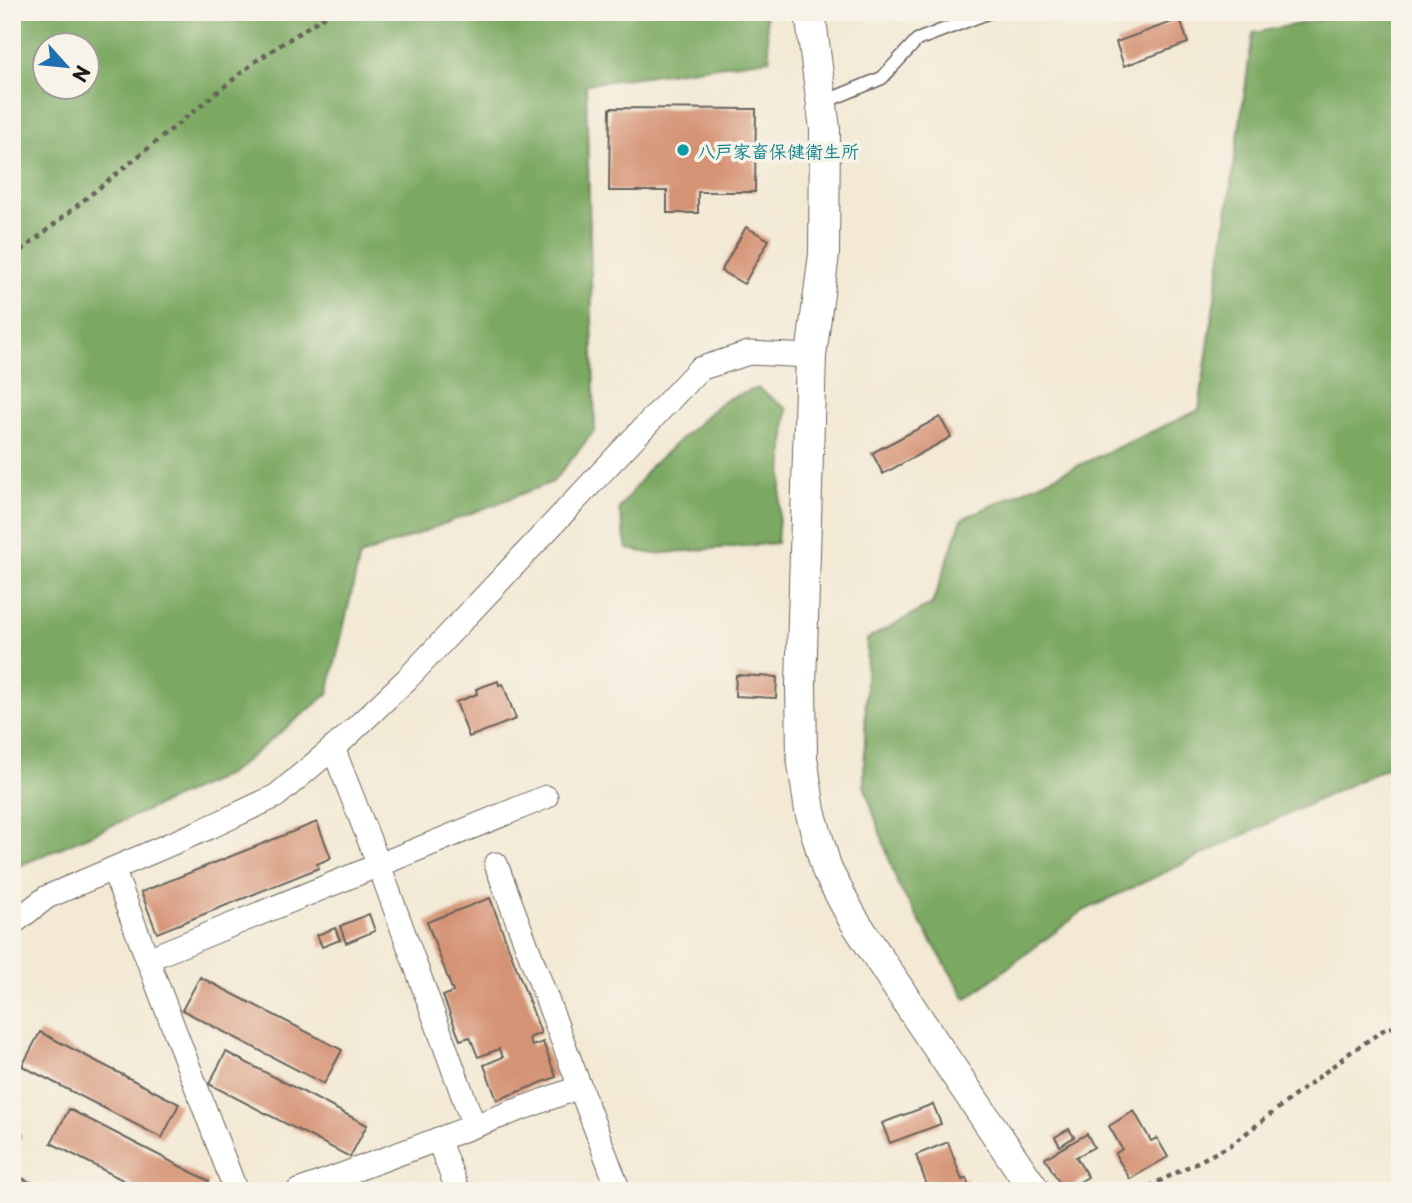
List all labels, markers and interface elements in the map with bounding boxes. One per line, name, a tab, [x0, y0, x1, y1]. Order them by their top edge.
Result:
north arrow	[32, 32, 102, 102]
text: N	[66, 61, 98, 87]
place label: 八戸家畜保健衛生所	[697, 137, 859, 164]
marker: 八戸家畜保健衛生所	[675, 142, 691, 158]

